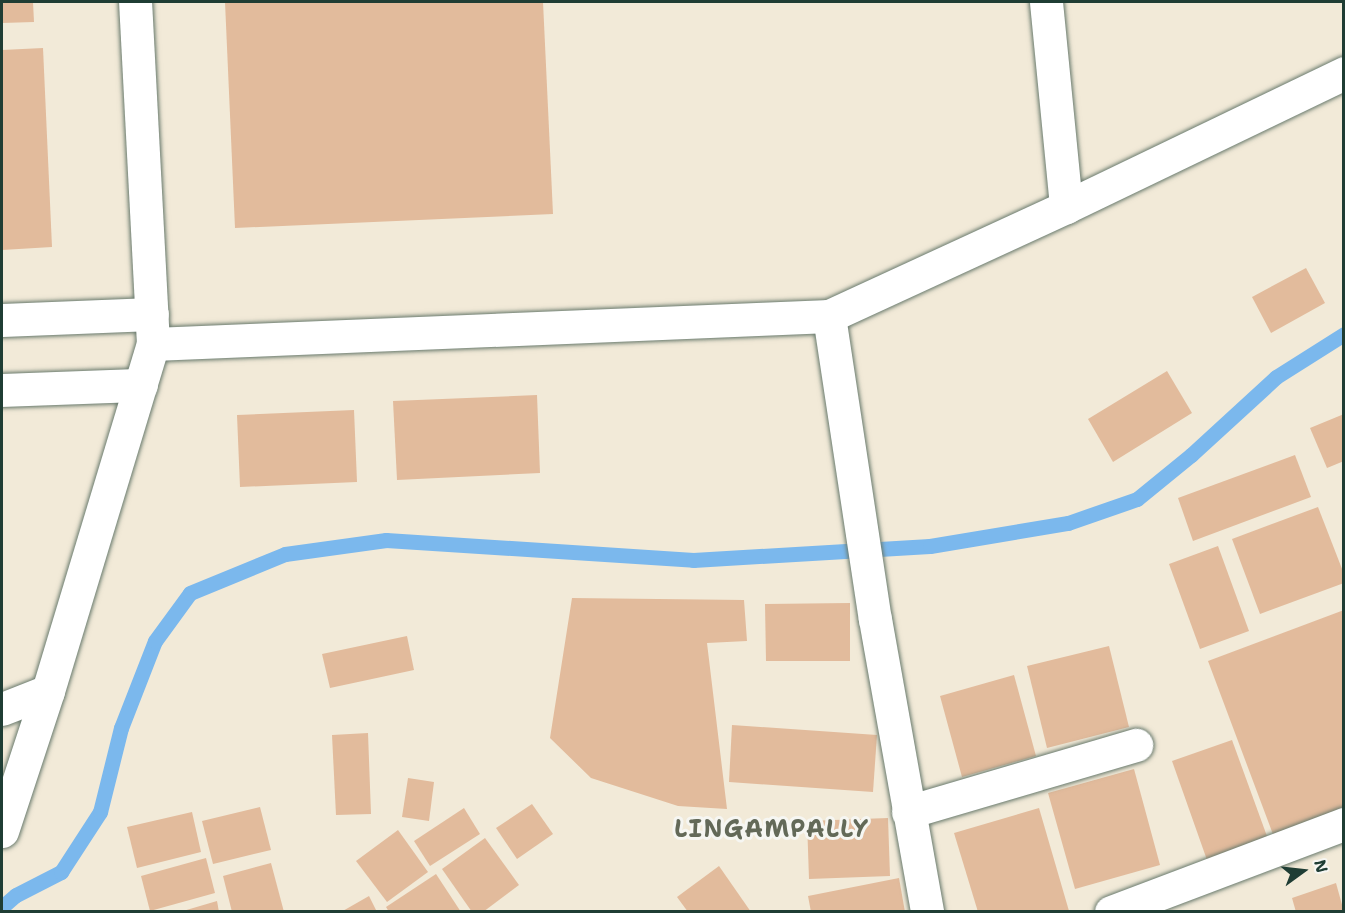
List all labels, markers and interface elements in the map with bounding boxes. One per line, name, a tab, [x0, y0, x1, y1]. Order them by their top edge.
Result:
district label: LINGAMPALLY	[674, 816, 870, 844]
north arrow	[1273, 841, 1333, 901]
text: N	[1309, 857, 1333, 875]

